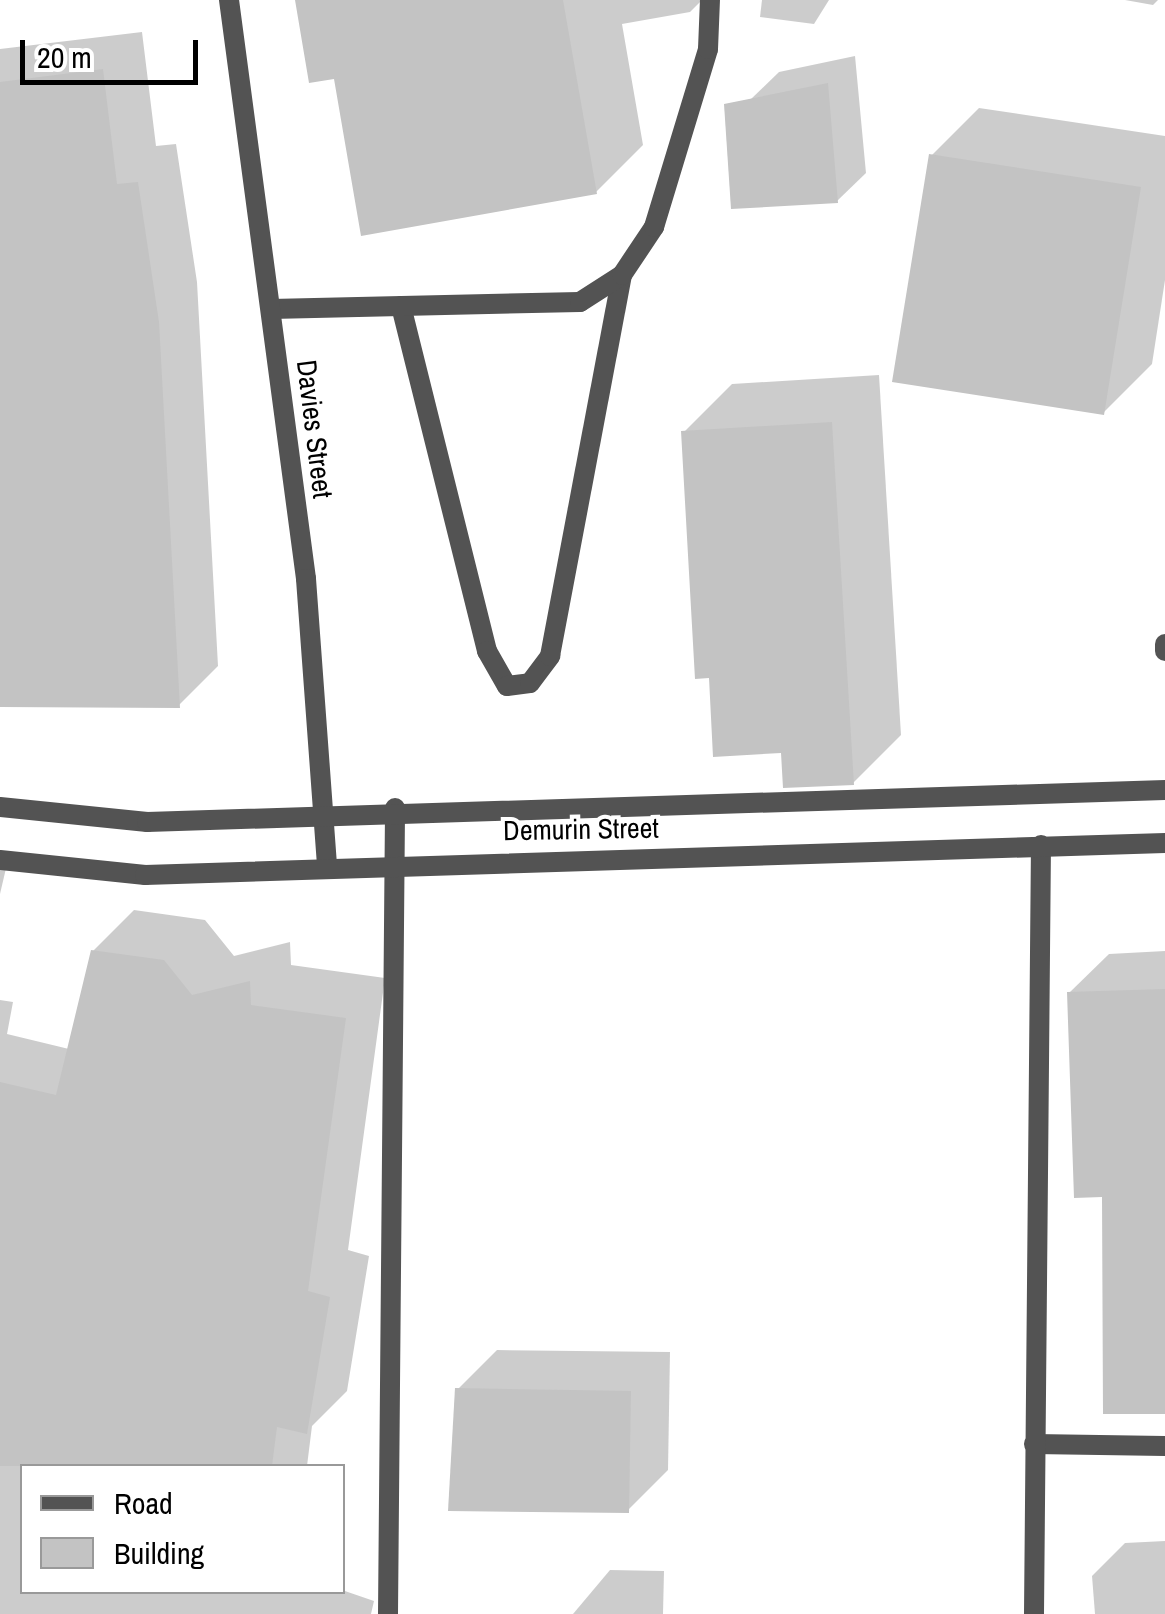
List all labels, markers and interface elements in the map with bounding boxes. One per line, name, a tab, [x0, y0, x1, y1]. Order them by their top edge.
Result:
scale bar	[25, 20, 202, 82]
text: 20 m	[37, 37, 92, 77]
street label: Davies Street	[290, 358, 340, 500]
street label: Demurin Street	[503, 811, 659, 847]
legend	[20, 1464, 345, 1594]
text: Road	[114, 1483, 173, 1523]
text: Building	[114, 1533, 204, 1573]

